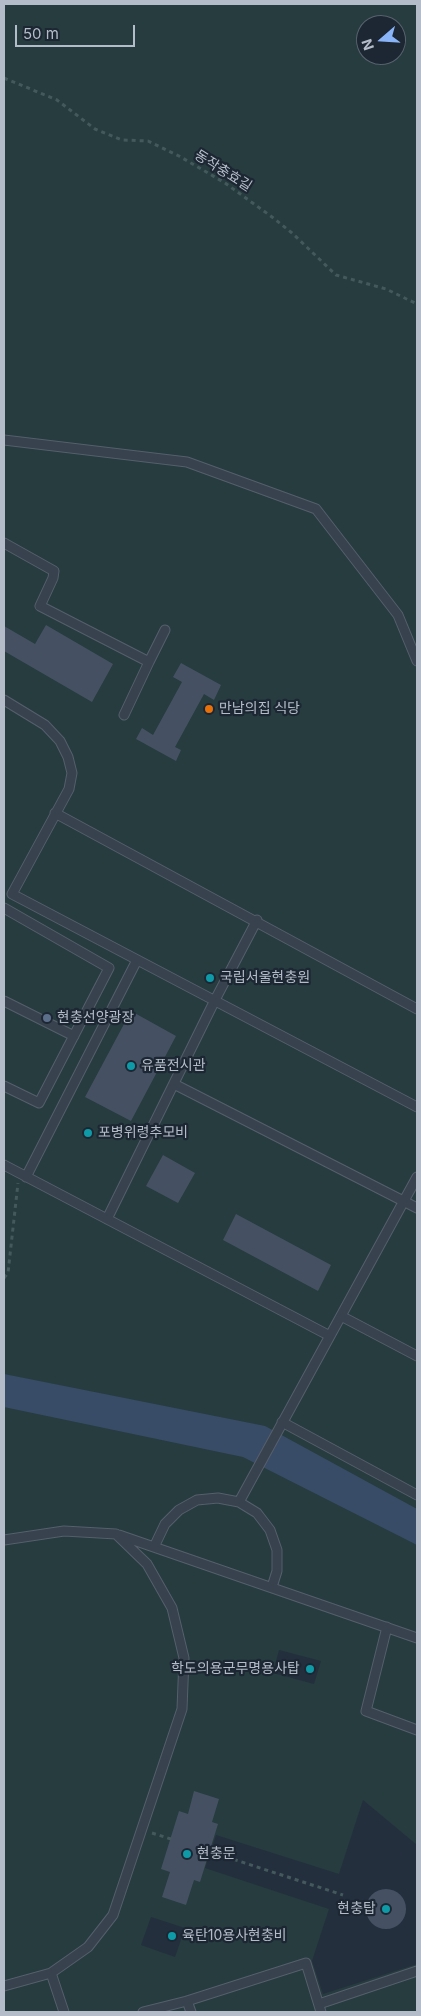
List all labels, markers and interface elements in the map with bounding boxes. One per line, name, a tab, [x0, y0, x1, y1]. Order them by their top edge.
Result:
scale bar	[18, 15, 138, 47]
north arrow	[356, 15, 406, 65]
text: 50 m	[23, 24, 59, 43]
text: N	[358, 37, 377, 53]
street label: 동작충효길	[191, 147, 255, 195]
place label: 만남의집 식당	[219, 701, 300, 717]
marker: 만남의집 식당	[203, 703, 215, 715]
place label: 국립서울현충원	[220, 970, 310, 986]
marker: 국립서울현충원	[204, 972, 216, 984]
place label: 현충선양광장	[57, 1010, 134, 1026]
marker: 현충선양광장	[41, 1012, 53, 1024]
place label: 유품전시관	[141, 1058, 205, 1074]
marker: 유품전시관	[125, 1060, 137, 1072]
place label: 포병위령추모비	[98, 1125, 188, 1141]
marker: 포병위령추모비	[82, 1127, 94, 1139]
place label: 학도의용군무명용사탑	[171, 1661, 300, 1677]
marker: 학도의용군무명용사탑	[304, 1663, 316, 1675]
place label: 현충문	[197, 1846, 236, 1862]
marker: 현충문	[181, 1848, 193, 1860]
place label: 현충탑	[337, 1901, 376, 1917]
marker: 현충탑	[380, 1903, 392, 1915]
place label: 육탄10용사현충비	[182, 1928, 287, 1944]
marker: 육탄10용사현충비	[166, 1930, 178, 1942]

